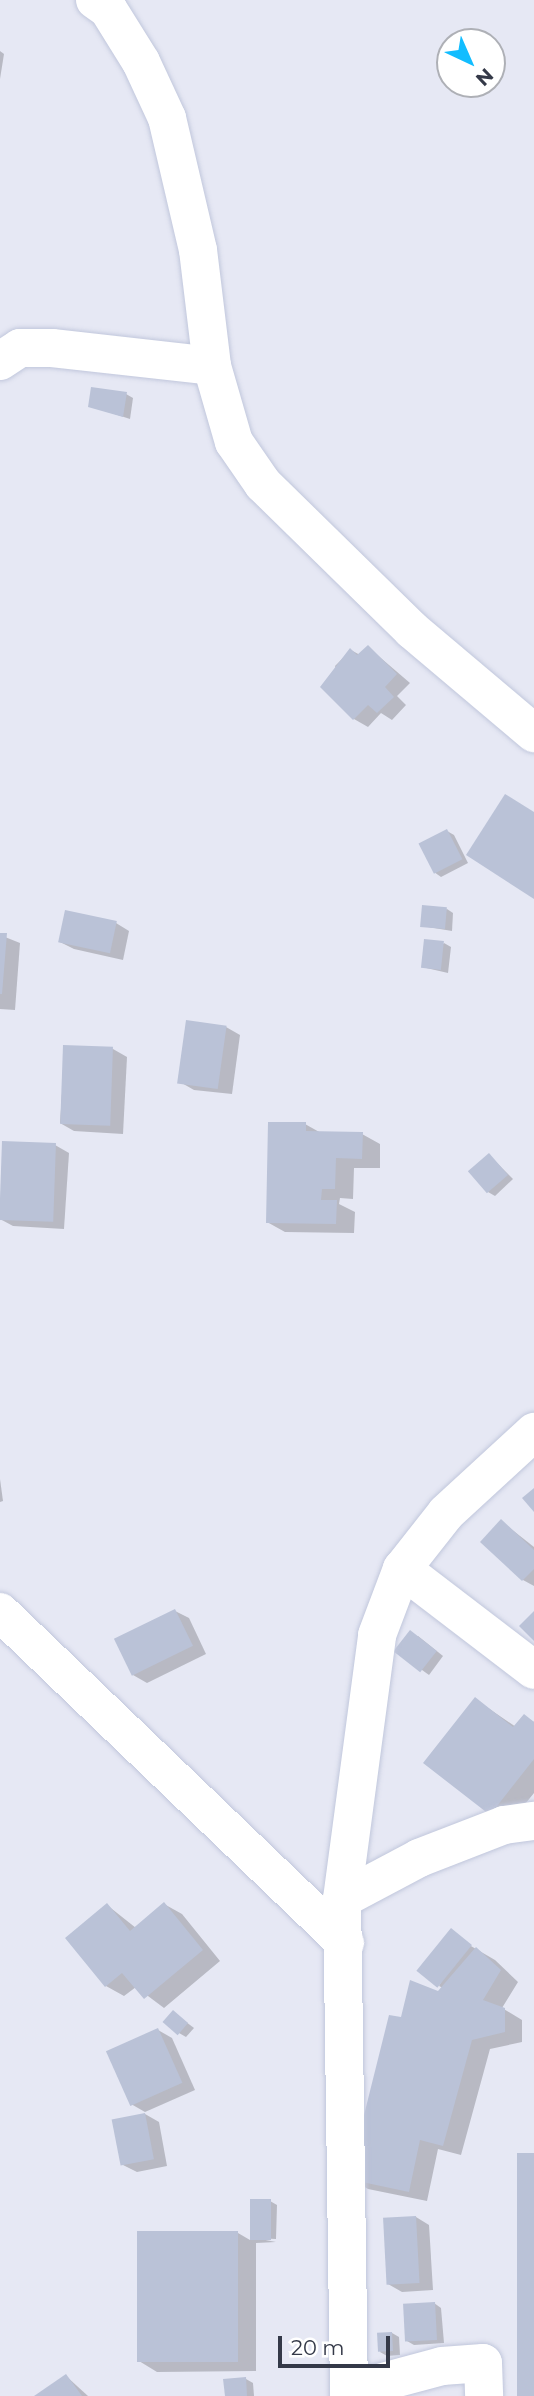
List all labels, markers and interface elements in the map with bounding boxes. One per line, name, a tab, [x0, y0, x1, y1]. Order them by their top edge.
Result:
north arrow	[436, 28, 506, 98]
text: N	[471, 63, 498, 91]
scale bar	[282, 2322, 394, 2366]
text: 20 m	[291, 2335, 345, 2360]

